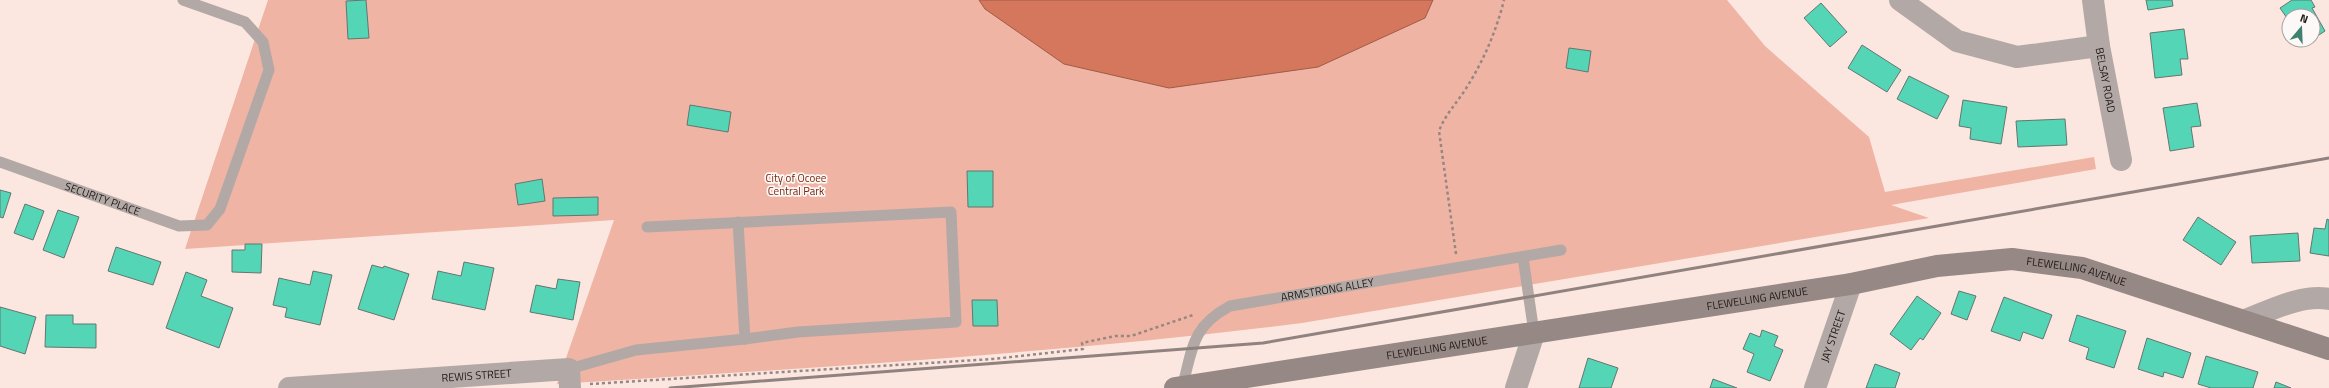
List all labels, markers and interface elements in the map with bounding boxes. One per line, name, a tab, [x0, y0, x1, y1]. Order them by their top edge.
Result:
north arrow	[2281, 8, 2321, 48]
text: N	[2298, 10, 2310, 27]
street label: BELSAY ROAD	[2091, 46, 2120, 114]
park label: City of Ocoee Central Park	[766, 170, 827, 199]
street label: SECURITY PLACE	[63, 178, 143, 220]
street label: FLEWELLING AVENUE	[2026, 253, 2129, 290]
street label: ARMSTRONG ALLEY	[1280, 274, 1375, 305]
street label: FLEWELLING AVENUE	[1705, 283, 1809, 314]
street label: JAY STREET	[1817, 308, 1849, 364]
street label: FLEWELLING AVENUE	[1385, 332, 1489, 363]
street label: REWIS STREET	[441, 365, 512, 386]

